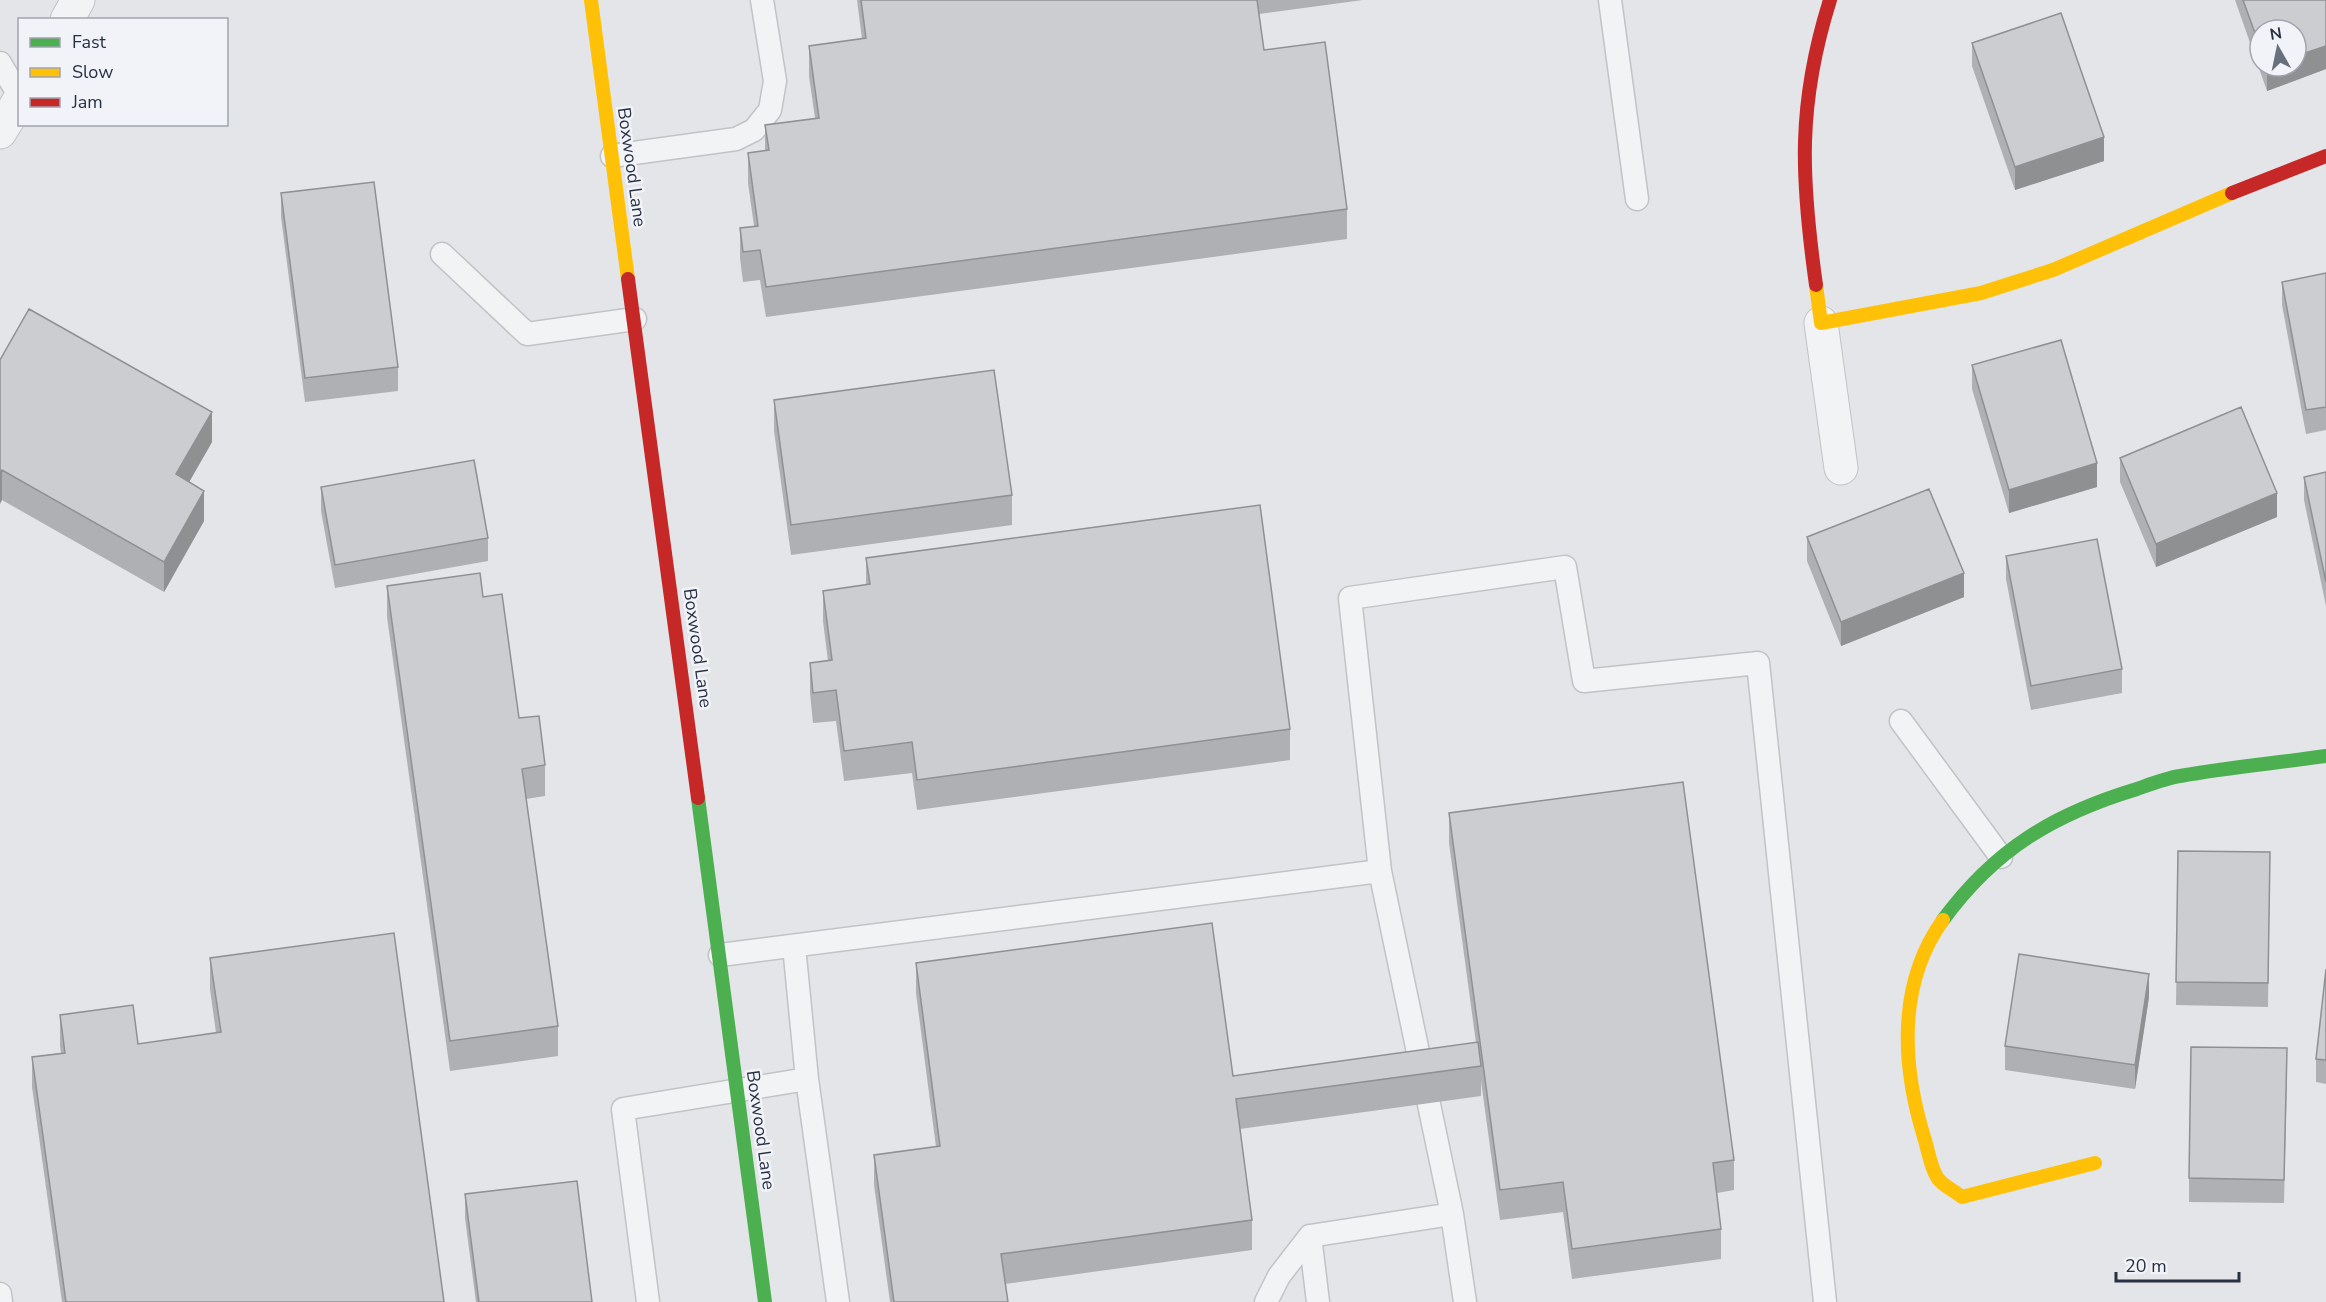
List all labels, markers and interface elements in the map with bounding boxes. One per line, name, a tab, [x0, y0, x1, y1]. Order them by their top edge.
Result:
legend	[18, 18, 228, 126]
north arrow	[2248, 18, 2308, 78]
text: N	[2268, 22, 2283, 46]
text: Fast	[72, 30, 107, 54]
text: Slow	[72, 60, 113, 84]
text: Jam	[71, 90, 103, 114]
street label: Boxwood Lane	[612, 106, 652, 228]
street label: Boxwood Lane	[678, 587, 718, 709]
street label: Boxwood Lane	[741, 1069, 781, 1191]
scale bar	[2116, 1245, 2239, 1283]
text: 20 m	[2125, 1254, 2167, 1278]

